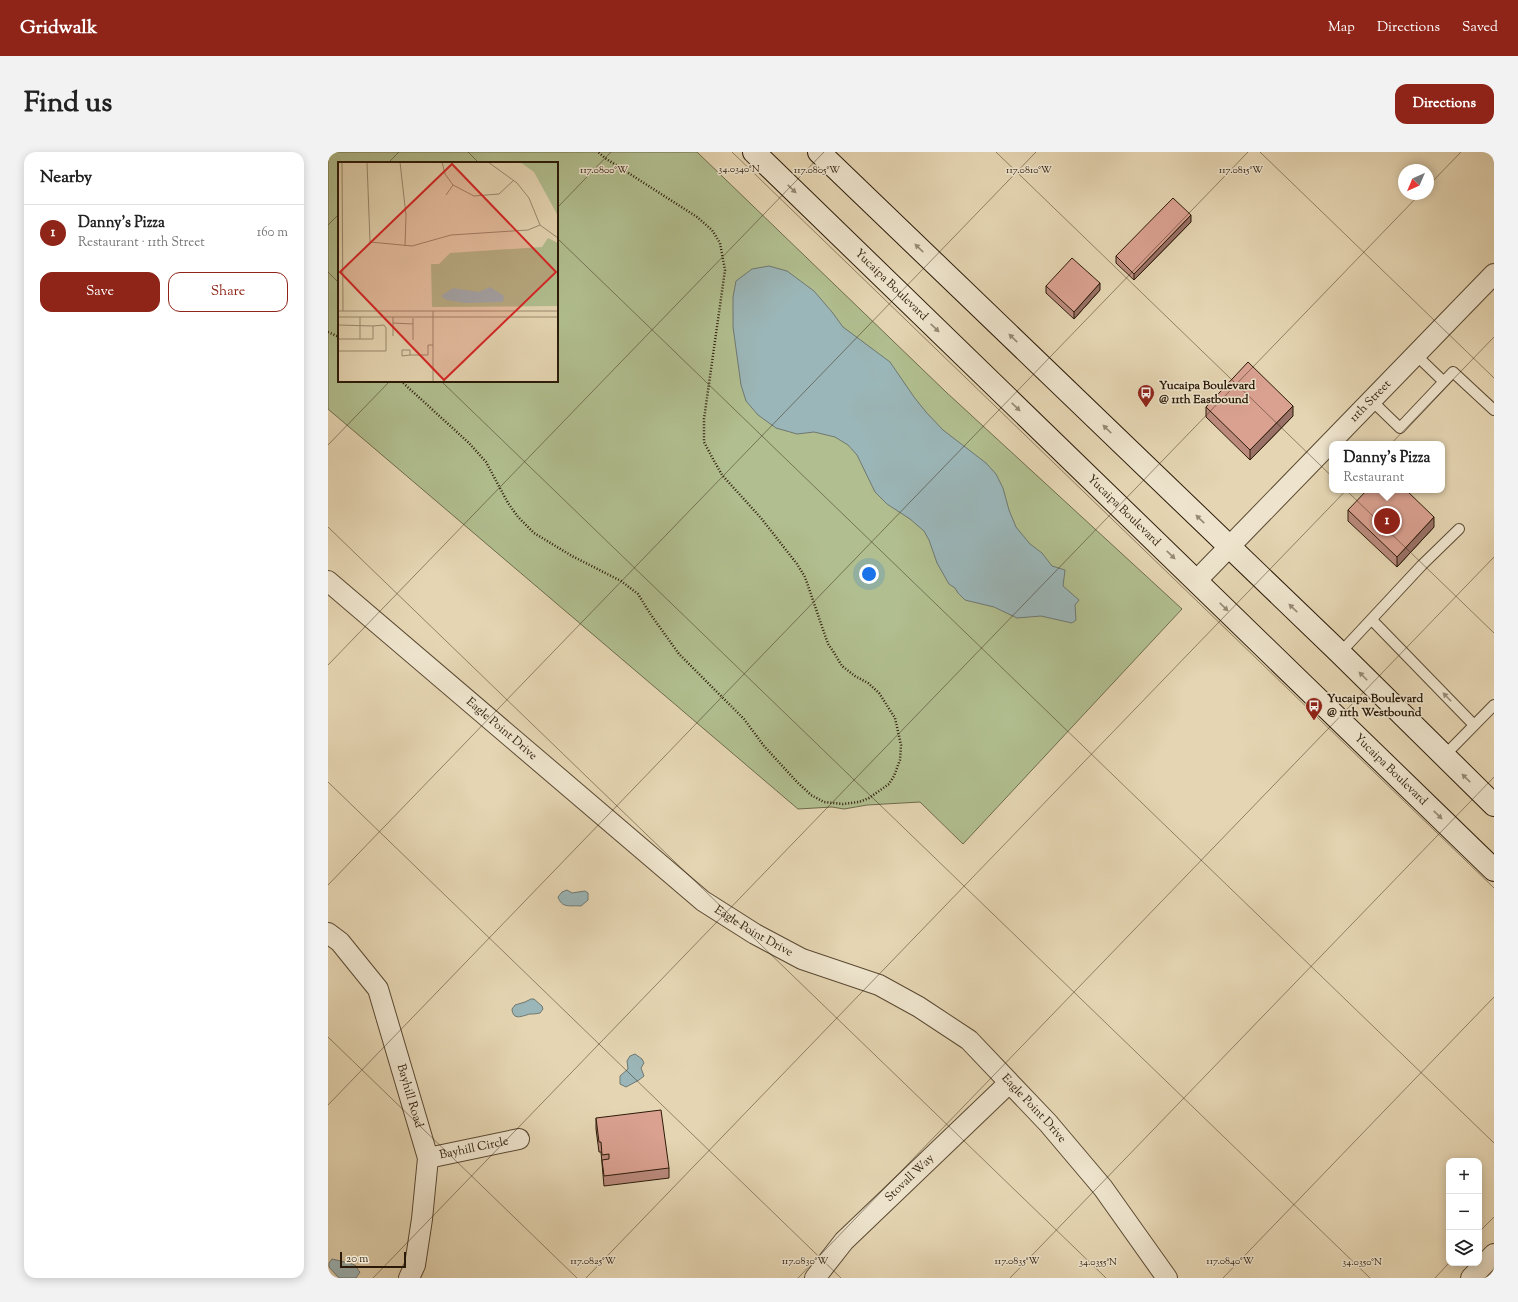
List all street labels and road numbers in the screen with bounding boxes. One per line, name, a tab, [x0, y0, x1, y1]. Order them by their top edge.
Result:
street label: Yucaipa Boulevard	[850, 245, 932, 325]
street label: 11th Street	[1346, 376, 1395, 427]
street label: Yucaipa Boulevard	[1083, 471, 1165, 551]
street label: Eagle Point Drive	[462, 693, 541, 765]
street label: Yucaipa Boulevard	[1350, 730, 1432, 810]
street label: Eagle Point Drive	[711, 901, 796, 962]
street label: Bayhill Road	[392, 1062, 428, 1130]
street label: Eagle Point Drive	[997, 1070, 1071, 1148]
street label: Bayhill Circle	[438, 1132, 511, 1164]
street label: Stovall Way	[881, 1150, 939, 1206]

